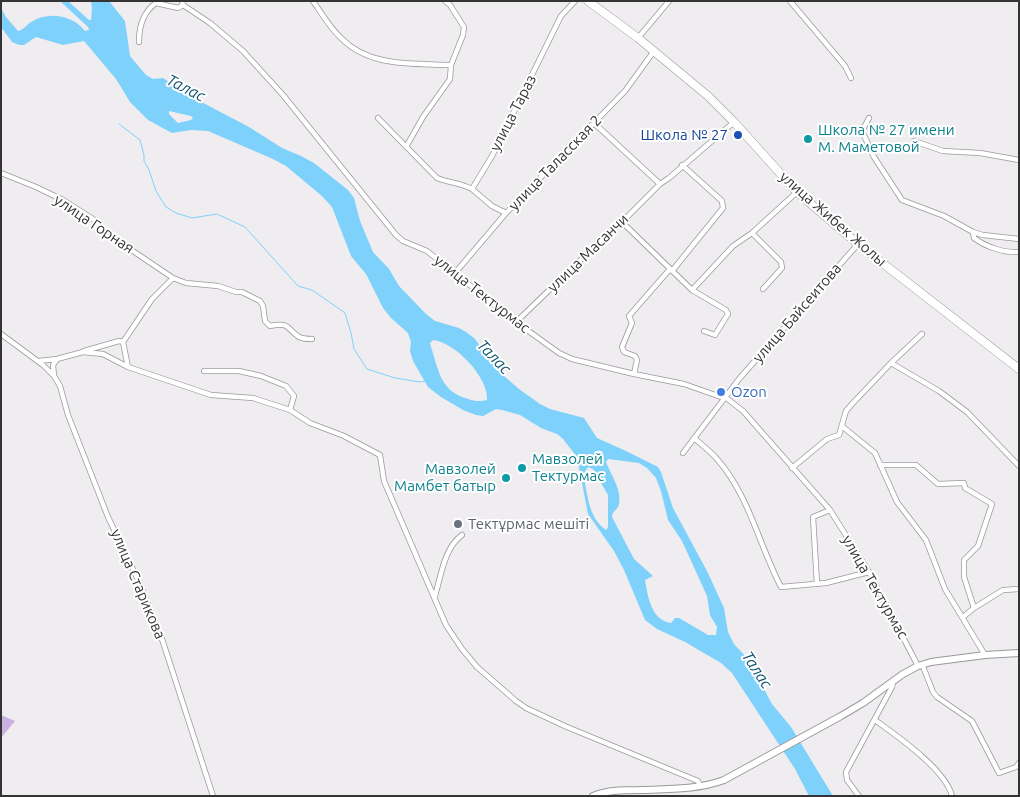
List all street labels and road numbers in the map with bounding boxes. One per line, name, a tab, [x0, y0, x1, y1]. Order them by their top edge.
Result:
street label: улица Тараз	[486, 72, 540, 154]
street label: улица Таласская 2	[505, 112, 605, 214]
street label: улица Жибек Жолы	[776, 168, 890, 270]
street label: улица Горная	[51, 191, 137, 257]
street label: улица Масанчи	[544, 210, 632, 296]
street label: улица Тектурмас	[430, 251, 534, 337]
street label: улица Байсеитова	[749, 260, 845, 366]
street label: улица Старикова	[107, 526, 169, 642]
street label: улица Тектурмас	[838, 532, 912, 642]

